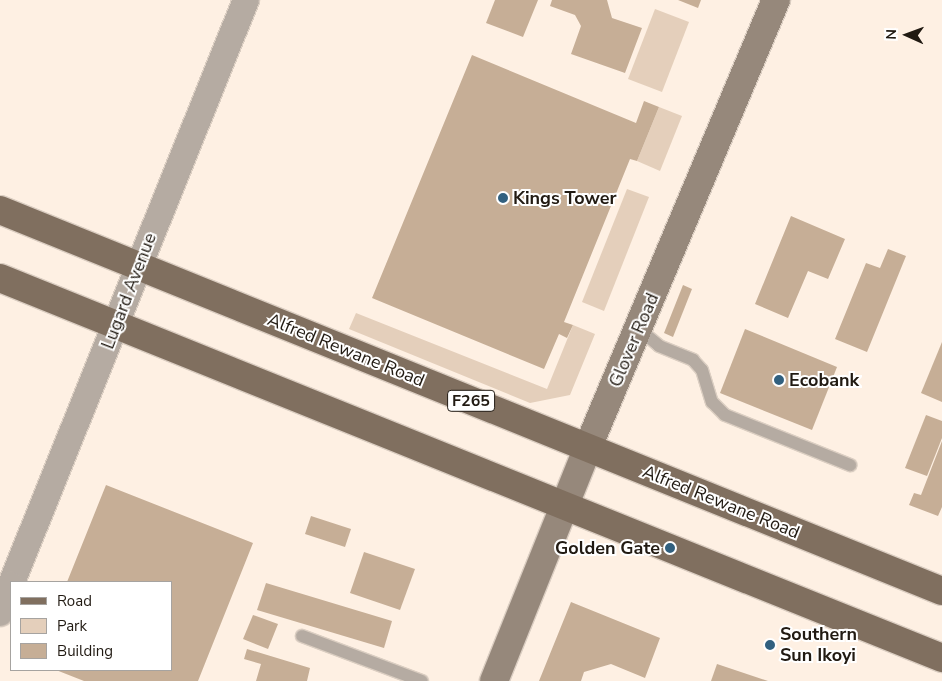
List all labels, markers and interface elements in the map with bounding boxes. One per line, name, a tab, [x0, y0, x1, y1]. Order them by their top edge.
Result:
north arrow	[882, 10, 932, 60]
text: N	[882, 29, 901, 40]
place label: Kings Tower	[513, 187, 617, 209]
marker: Kings Tower	[497, 192, 509, 204]
street label: Lugard Avenue	[97, 230, 161, 352]
street label: Glover Road	[605, 290, 663, 390]
street label: Alfred Rewane Road	[264, 309, 428, 391]
place label: Ecobank	[789, 369, 859, 391]
marker: Ecobank	[773, 374, 785, 386]
road number: F265	[446, 388, 496, 414]
street label: Alfred Rewane Road	[639, 461, 803, 543]
place label: Golden Gate	[555, 537, 660, 559]
marker: Golden Gate	[664, 542, 676, 554]
legend	[10, 581, 172, 671]
text: Road	[57, 591, 92, 611]
text: Park	[57, 616, 87, 636]
place label: Southern Sun Ikoyi	[780, 624, 857, 666]
marker: Southern Sun Ikoyi	[764, 639, 776, 651]
text: Building	[57, 641, 113, 661]

